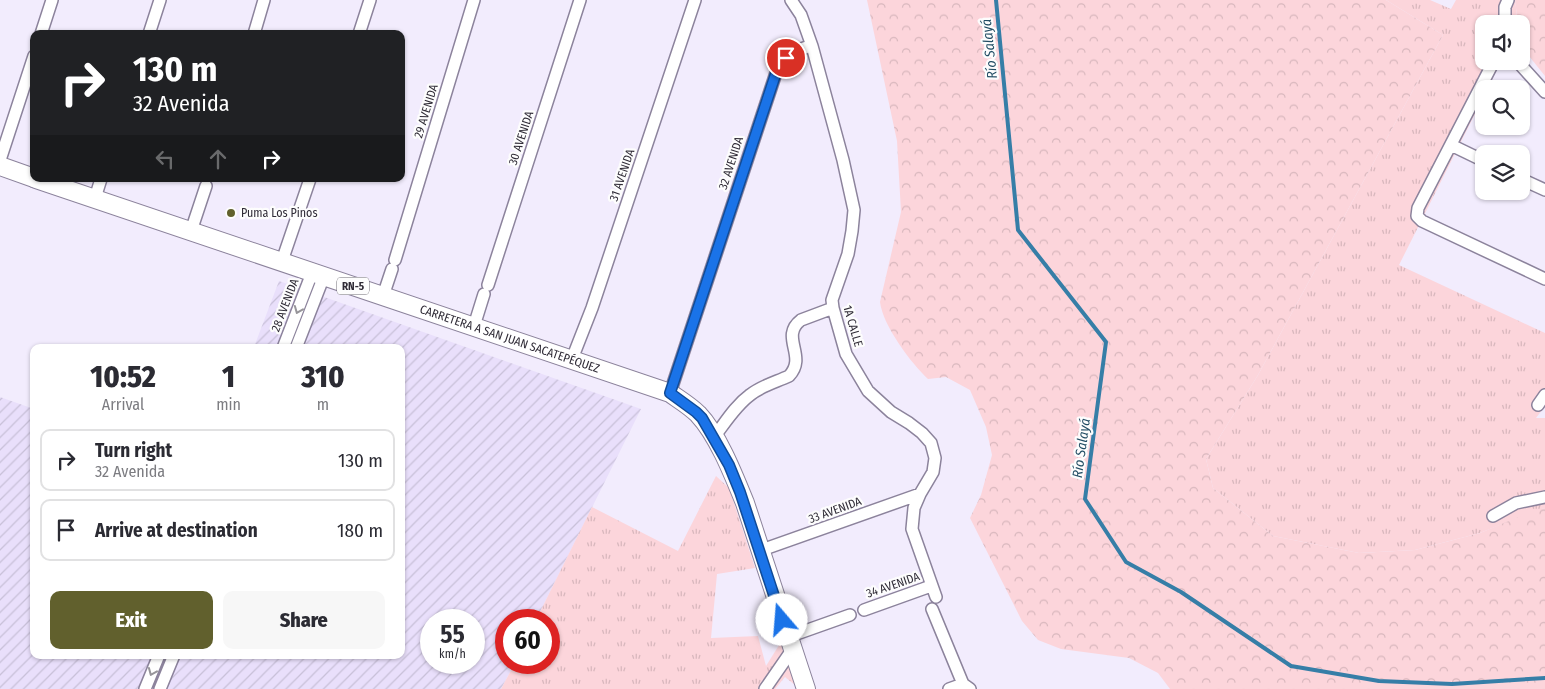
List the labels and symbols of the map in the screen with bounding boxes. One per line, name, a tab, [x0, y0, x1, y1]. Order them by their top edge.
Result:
water label: Río Salayá	[978, 18, 1001, 80]
pin	[765, 37, 807, 79]
street label: 29 AVENIDA	[411, 82, 441, 140]
street label: 30 AVENIDA	[506, 109, 537, 167]
street label: 32 AVENIDA	[716, 134, 746, 191]
street label: 31 AVENIDA	[607, 147, 638, 203]
place label: Puma Los Pinos	[241, 206, 318, 220]
marker: Puma Los Pinos	[225, 207, 237, 219]
street label: 28 AVENIDA	[269, 276, 302, 333]
road number: RN-5	[337, 278, 369, 294]
street label: CARRETERA A SAN JUAN SACATEPÉQUEZ	[418, 302, 602, 376]
street label: 1A CALLE	[840, 304, 866, 349]
one-way arrow	[293, 305, 304, 314]
water label: Río Salayá	[1069, 417, 1094, 479]
street label: 33 AVENIDA	[807, 494, 864, 526]
street label: 34 AVENIDA	[865, 569, 922, 601]
position arrow	[755, 593, 807, 645]
speed limit sign: 60	[495, 609, 560, 674]
one-way arrow	[147, 667, 158, 676]

